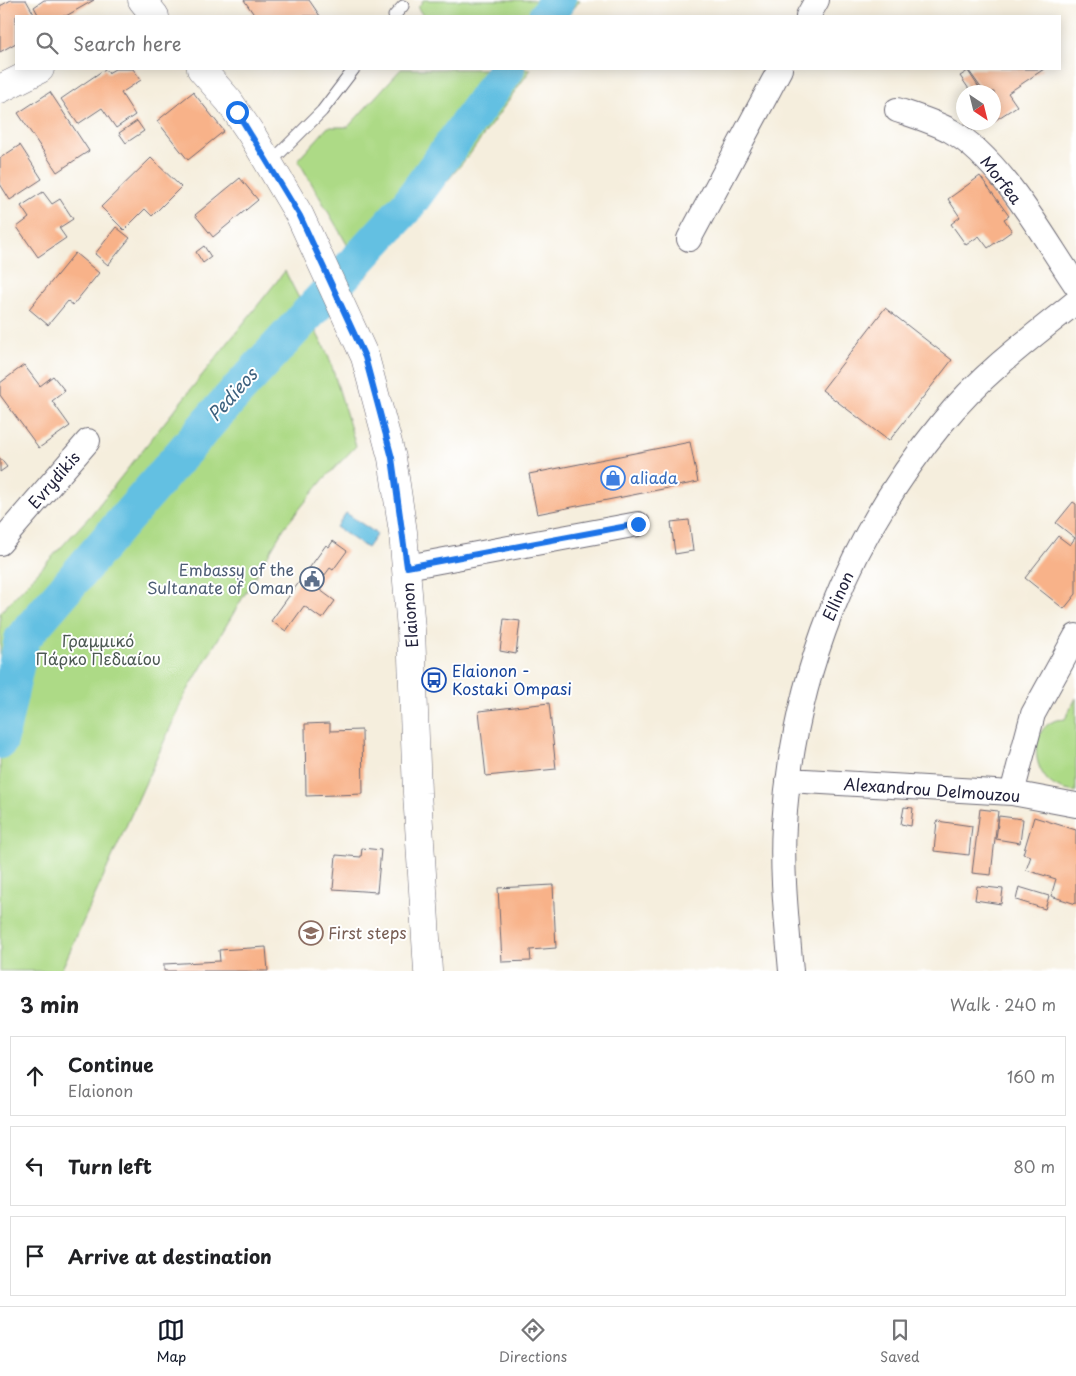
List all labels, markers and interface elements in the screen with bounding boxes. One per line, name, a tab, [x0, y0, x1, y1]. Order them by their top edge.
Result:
search box	[15, 15, 1061, 70]
icon: search	[33, 29, 61, 57]
text: Search here	[73, 29, 182, 57]
north arrow	[956, 85, 1001, 130]
route start	[226, 101, 249, 124]
street label: Morfea	[975, 150, 1028, 209]
water label: Pedieos	[201, 360, 264, 426]
street label: Evrydikis	[22, 445, 85, 513]
shop icon: aliada	[600, 465, 626, 491]
place label: aliada	[630, 465, 678, 489]
route end	[627, 513, 650, 536]
place label: Embassy of the Sultanate of Oman	[147, 557, 294, 599]
public building icon: Embassy of the Sultanate of Oman	[299, 566, 325, 592]
street label: Ellinon	[816, 567, 859, 624]
street label: Elaionon	[395, 582, 423, 648]
park label: Γραμμικό Πάρκο Πεδιαίου	[35, 628, 161, 670]
place label: Elaionon - Kostaki Ompasi	[452, 658, 572, 700]
bus stop icon: Elaionon - Kostaki Ompasi	[421, 667, 447, 693]
street label: Alexandrou Delmouzou	[843, 771, 1021, 807]
school or university icon: First steps	[298, 920, 324, 946]
place label: First steps	[328, 920, 407, 944]
text: 3 min	[20, 988, 79, 1020]
text: Walk · 240 m	[950, 992, 1056, 1016]
text: Continue	[68, 1050, 154, 1078]
icon: ahead	[21, 1062, 49, 1090]
text: 160 m	[1007, 1064, 1055, 1088]
text: Elaionon	[68, 1078, 133, 1102]
icon: left	[21, 1152, 49, 1180]
text: Turn left	[68, 1152, 152, 1180]
text: 80 m	[1013, 1154, 1055, 1178]
icon: arrive	[21, 1242, 49, 1270]
text: Arrive at destination	[68, 1242, 272, 1270]
tab: Map	[156, 1316, 186, 1367]
tab: Directions	[499, 1316, 567, 1367]
tab: Saved	[880, 1316, 920, 1367]

